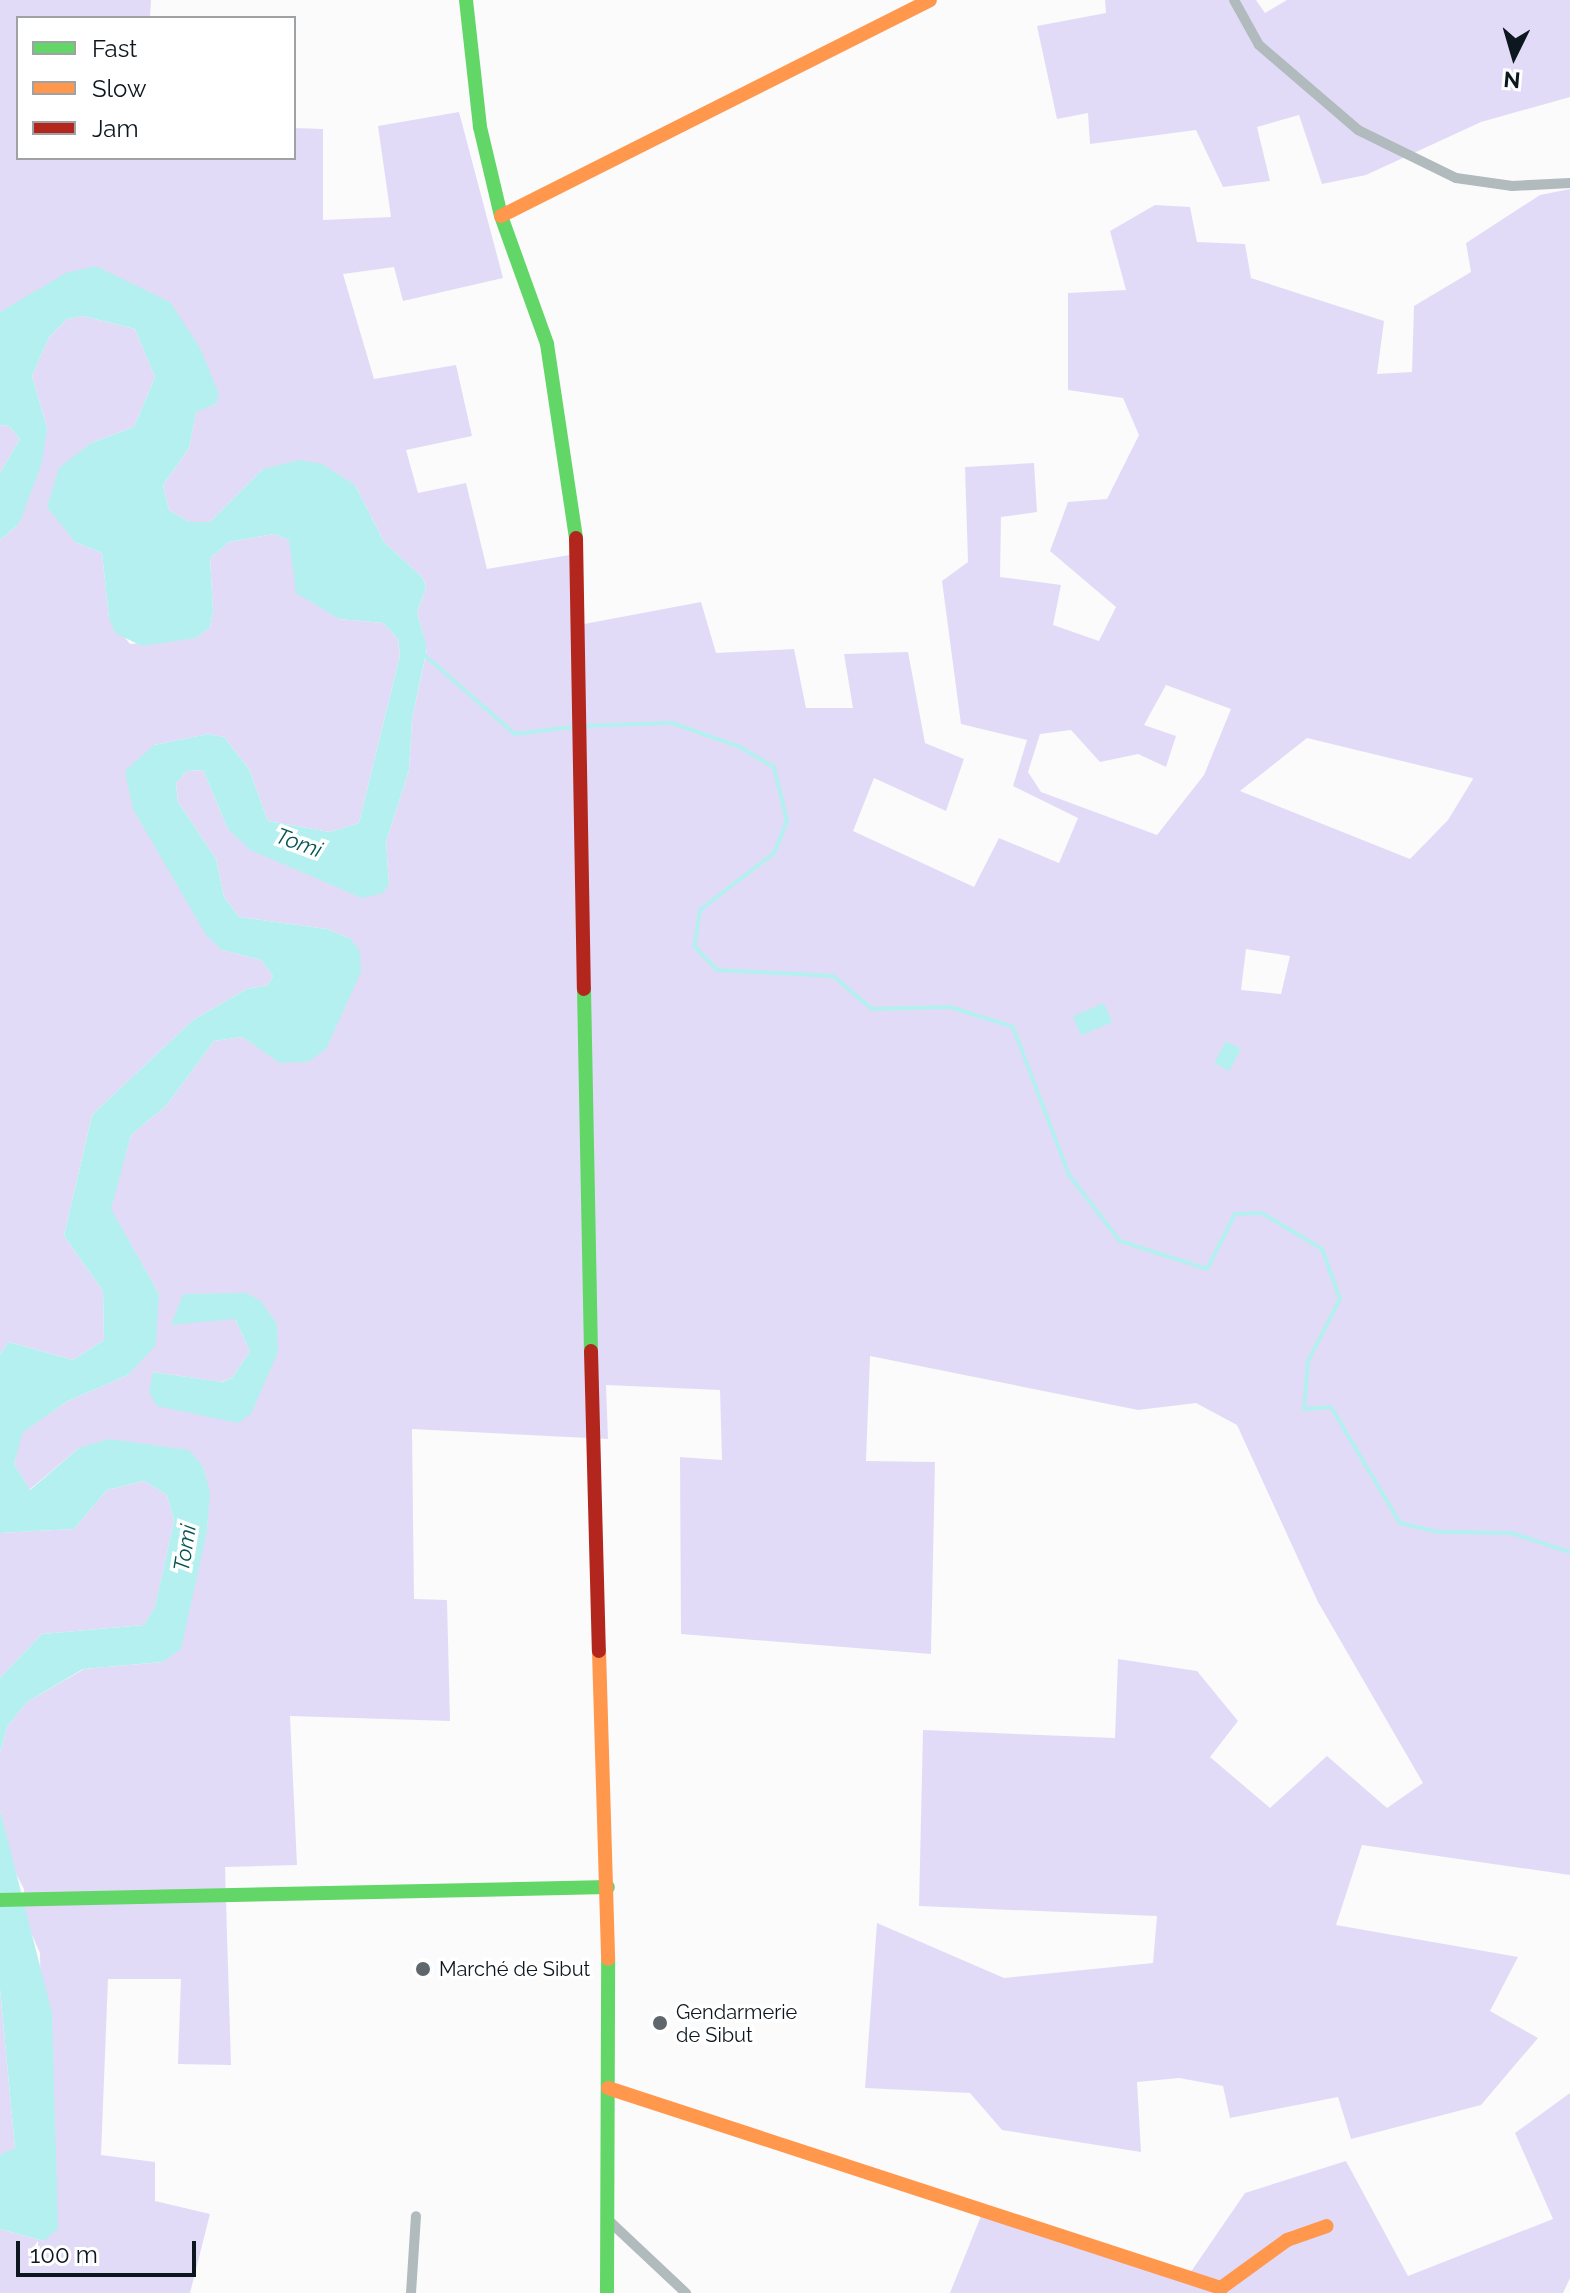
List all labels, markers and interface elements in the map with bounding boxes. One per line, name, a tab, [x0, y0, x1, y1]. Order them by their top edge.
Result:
legend	[16, 16, 296, 160]
north arrow	[1474, 16, 1554, 96]
text: Fast	[92, 34, 137, 63]
text: N	[1502, 66, 1521, 94]
text: Slow	[92, 74, 146, 103]
text: Jam	[92, 114, 138, 143]
water label: Tomi	[272, 823, 326, 863]
water label: Tomi	[168, 1523, 202, 1573]
place label: Marché de Sibut	[439, 1957, 590, 1981]
marker: Marché de Sibut	[414, 1960, 432, 1978]
place label: Gendarmerie de Sibut	[676, 2000, 797, 2047]
marker: Gendarmerie de Sibut	[651, 2014, 669, 2032]
scale bar	[20, 2225, 200, 2275]
text: 100 m	[30, 2240, 98, 2269]

